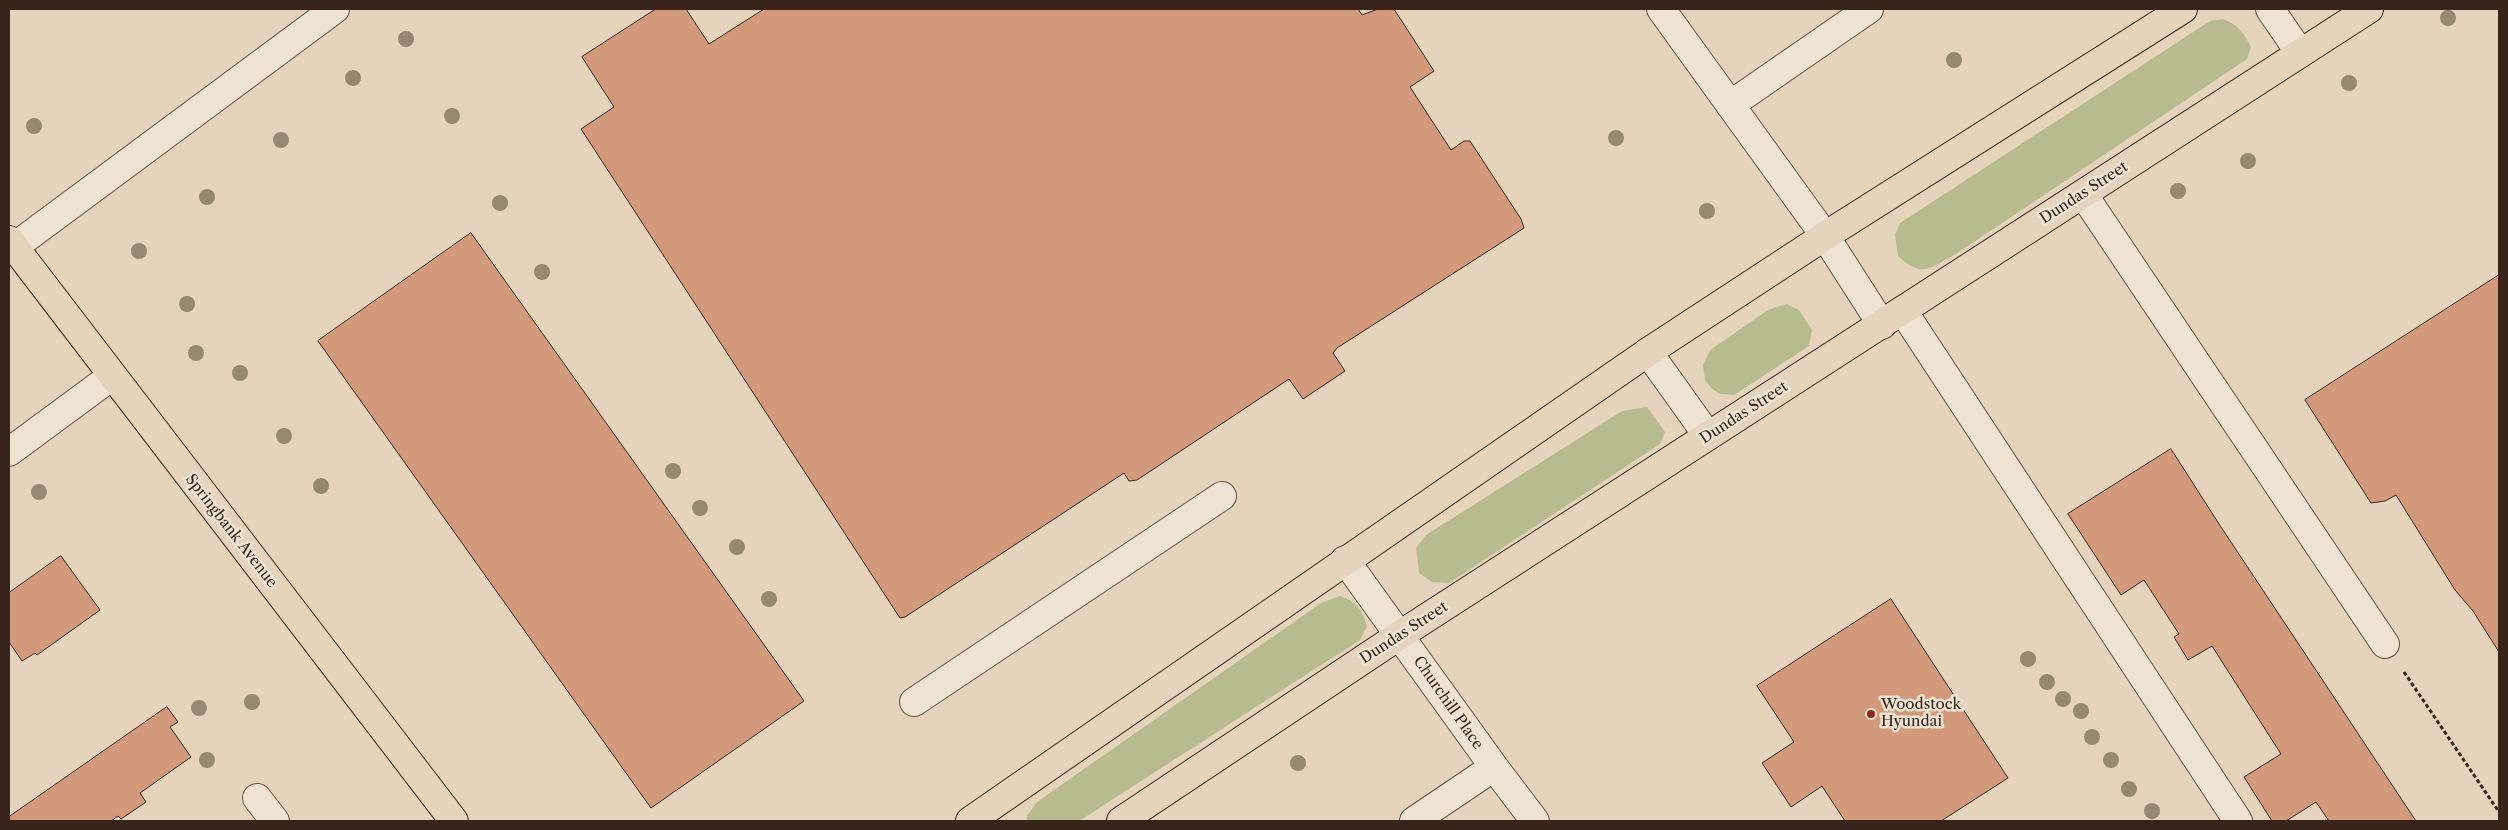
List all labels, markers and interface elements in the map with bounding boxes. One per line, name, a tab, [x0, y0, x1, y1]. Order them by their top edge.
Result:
street label: Dundas Street	[2037, 158, 2131, 228]
street label: Dundas Street	[1697, 378, 1791, 448]
street label: Springbank Avenue	[181, 471, 281, 591]
street label: Dundas Street	[1357, 598, 1451, 668]
street label: Churchill Place	[1409, 653, 1487, 753]
place label: Woodstock Hyundai	[1881, 696, 1961, 731]
marker: Woodstock Hyundai	[1865, 708, 1877, 720]

